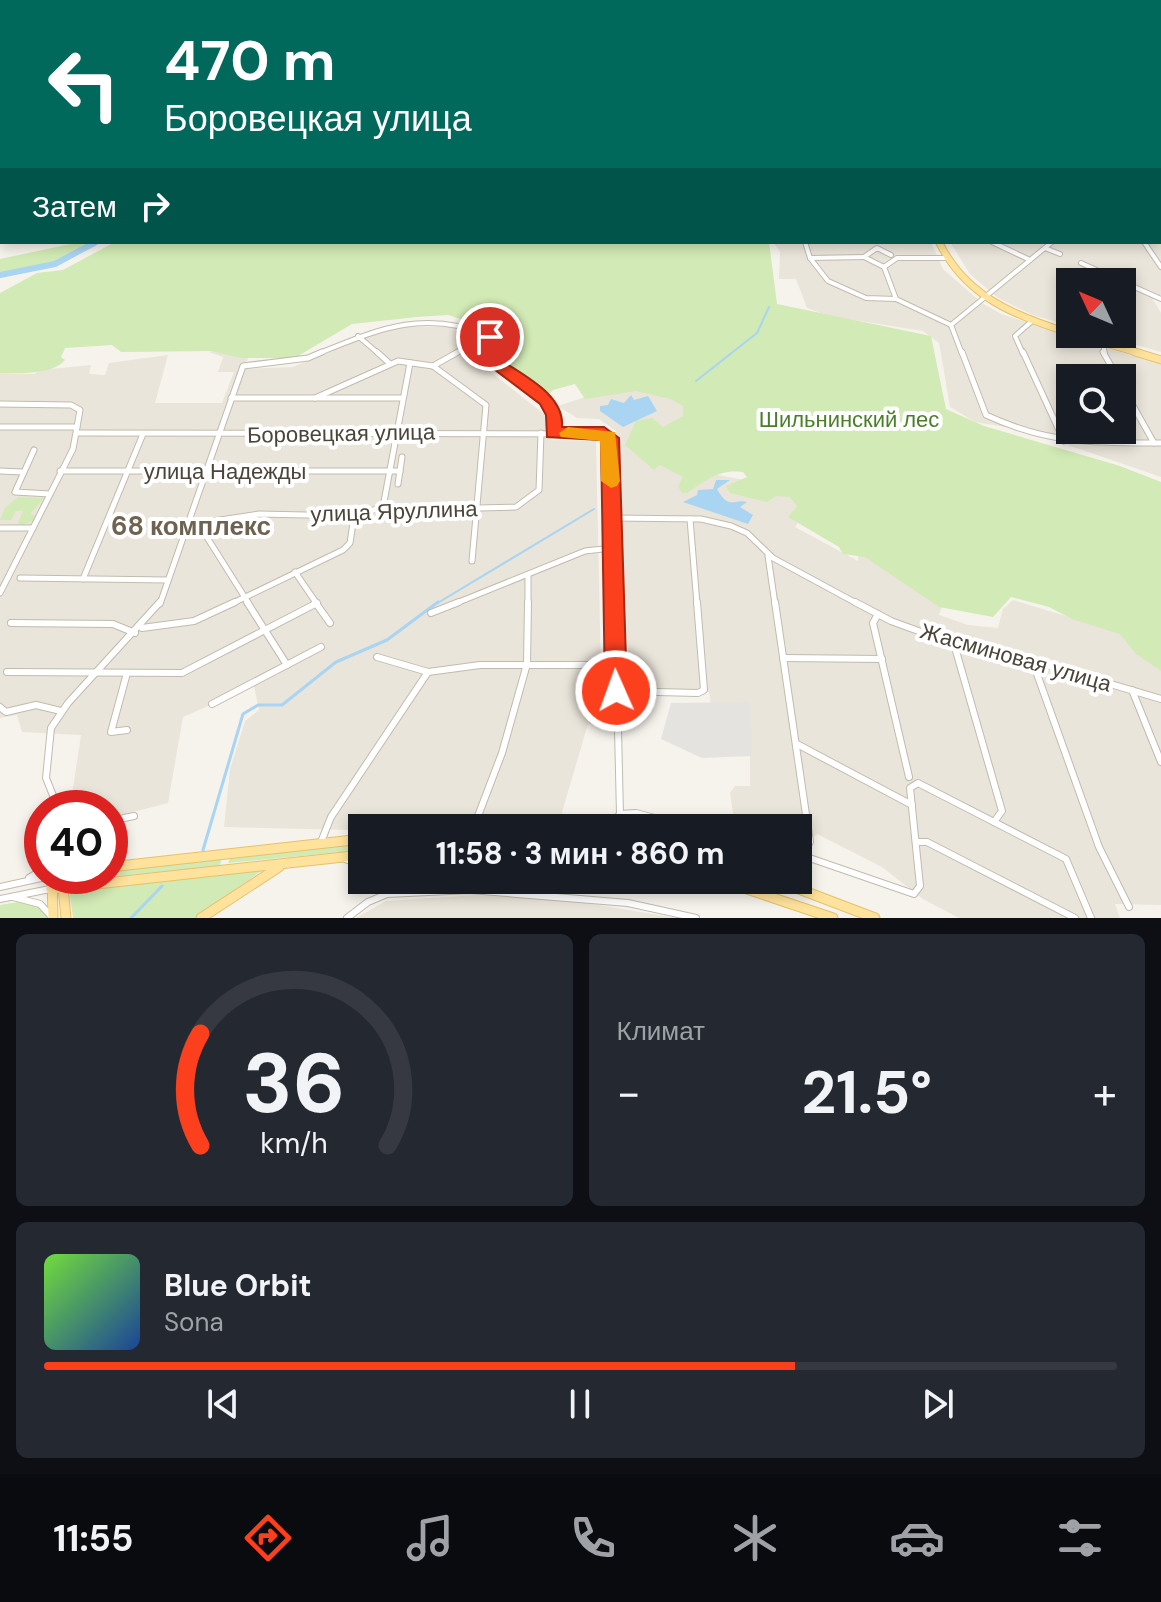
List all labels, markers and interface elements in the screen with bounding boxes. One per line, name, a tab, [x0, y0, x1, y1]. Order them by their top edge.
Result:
text: 470 m	[164, 24, 335, 97]
icon: left	[32, 32, 136, 136]
text: Боровецкая улица	[164, 95, 472, 142]
icon: right	[133, 184, 177, 228]
text: Затем	[32, 187, 117, 226]
north arrow	[1056, 268, 1136, 348]
map controls	[1056, 268, 1136, 444]
pin	[456, 303, 524, 371]
icon: arrive	[468, 315, 512, 359]
button: search	[1056, 364, 1136, 444]
park label: Шильнинский лес	[759, 405, 939, 434]
street label: Боровецкая улица	[247, 417, 436, 450]
street label: улица Надежды	[144, 457, 306, 486]
street label: улица Яруллина	[310, 494, 479, 529]
district label: 68 комплекс	[111, 509, 271, 543]
street label: Жасминовая улица	[917, 616, 1116, 699]
position arrow	[574, 649, 658, 733]
speed limit sign: 40	[24, 790, 128, 894]
text: 11:58 · 3 мин · 860 m	[436, 834, 724, 873]
text: Климат	[617, 1014, 705, 1048]
text: 36	[243, 1029, 346, 1138]
text: 21.5°	[801, 1053, 932, 1132]
text: −	[617, 1064, 641, 1122]
text: +	[1093, 1064, 1117, 1122]
text: km/h	[260, 1125, 328, 1162]
text: Blue Orbit	[164, 1266, 311, 1305]
text: Sona	[164, 1305, 224, 1339]
icon: previous	[201, 1382, 245, 1426]
icon: pause	[558, 1382, 602, 1426]
icon: next	[916, 1382, 960, 1426]
icon: directions	[240, 1510, 296, 1566]
icon: music	[402, 1510, 458, 1566]
icon: phone	[565, 1510, 621, 1566]
icon: climate	[727, 1510, 783, 1566]
icon: car	[889, 1510, 945, 1566]
icon: filters	[1052, 1510, 1108, 1566]
text: 11:55	[53, 1515, 133, 1562]

